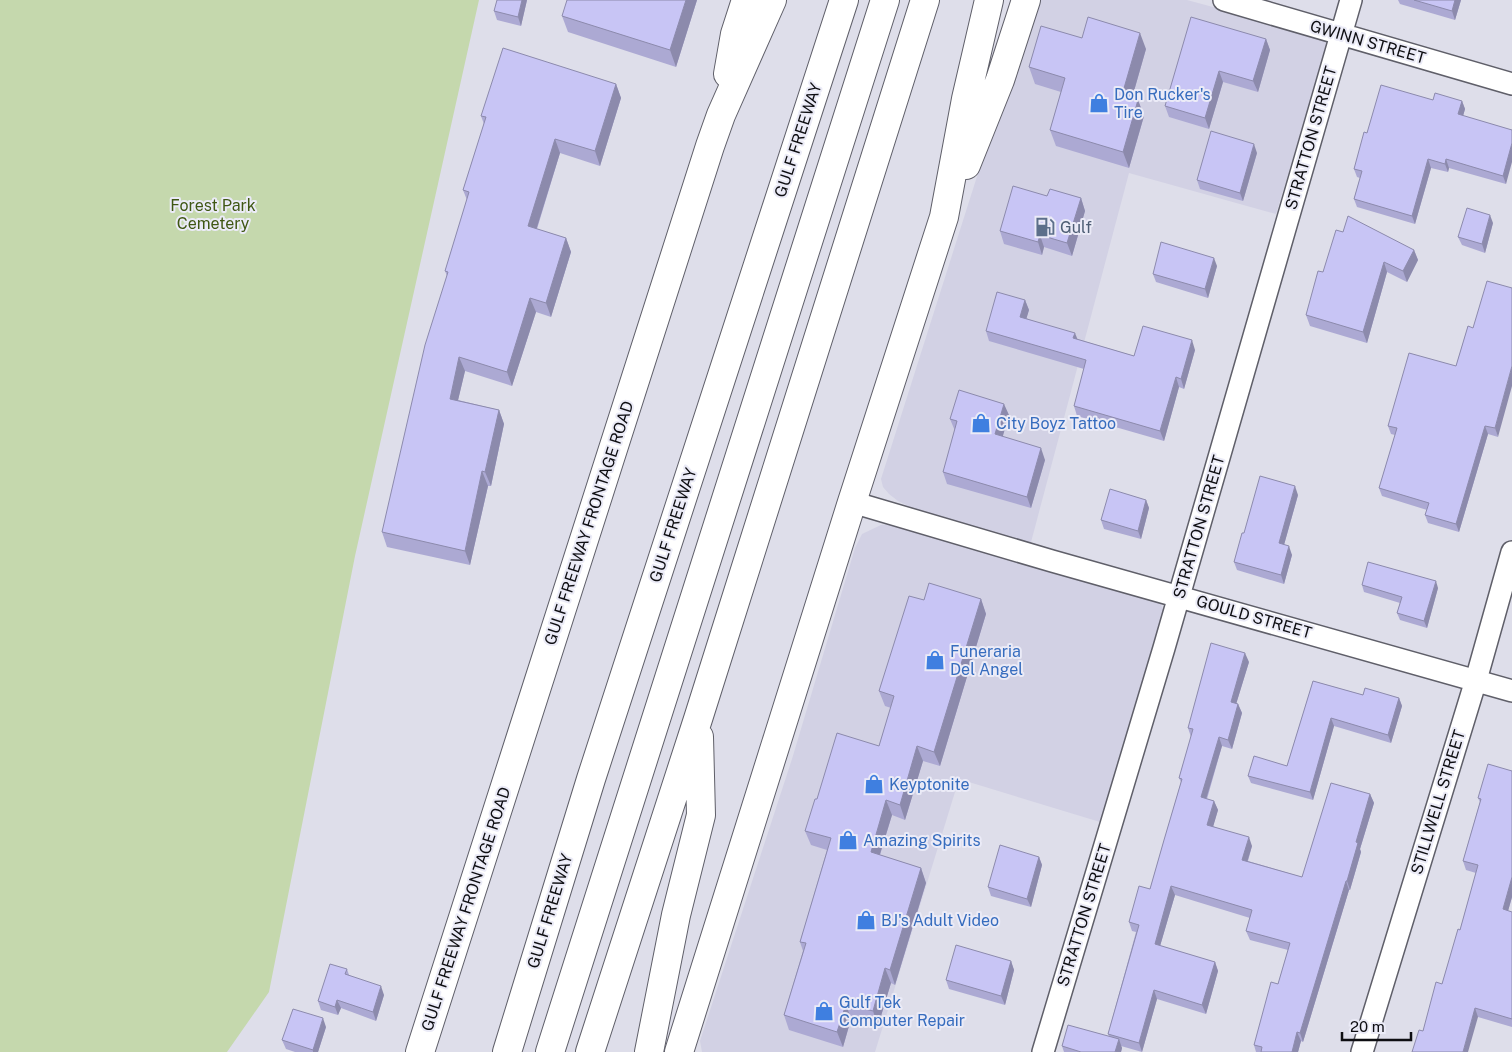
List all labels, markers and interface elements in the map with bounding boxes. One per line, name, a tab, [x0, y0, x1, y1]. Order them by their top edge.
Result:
street label: GWINN STREET	[1308, 16, 1429, 68]
street label: STRATTON STREET	[1281, 64, 1341, 212]
street label: GULF FREEWAY	[771, 80, 826, 200]
place label: Don Rucker's Tire	[1114, 85, 1211, 122]
shop icon: Don Rucker's Tire	[1088, 92, 1110, 114]
park label: Forest Park Cemetery	[170, 196, 256, 233]
fuel station icon: Gulf	[1034, 216, 1056, 238]
place label: Gulf	[1060, 218, 1092, 237]
street label: GULF FREEWAY FRONTAGE ROAD	[540, 399, 638, 647]
shop icon: City Boyz Tattoo	[970, 412, 992, 434]
place label: City Boyz Tattoo	[996, 414, 1116, 433]
street label: STRATTON STREET	[1169, 453, 1229, 601]
street label: GULF FREEWAY	[646, 465, 701, 585]
street label: GOULD STREET	[1194, 591, 1314, 643]
place label: Funeraria Del Angel	[950, 642, 1023, 679]
shop icon: Funeraria Del Angel	[924, 649, 946, 671]
street label: STILLWELL STREET	[1407, 727, 1469, 877]
shop icon: Keyptonite	[863, 773, 885, 795]
place label: Keyptonite	[889, 775, 969, 794]
street label: GULF FREEWAY FRONTAGE ROAD	[417, 785, 515, 1033]
shop icon: Amazing Spirits	[837, 829, 859, 851]
place label: Amazing Spirits	[863, 831, 981, 850]
street label: STRATTON STREET	[1053, 841, 1115, 989]
street label: GULF FREEWAY	[523, 851, 577, 971]
shop icon: BJ's Adult Video	[855, 909, 877, 931]
place label: BJ's Adult Video	[881, 911, 999, 930]
place label: Gulf Tek Computer Repair	[839, 993, 965, 1030]
shop icon: Gulf Tek Computer Repair	[813, 1000, 835, 1022]
scale bar	[1342, 1010, 1411, 1042]
text: 20 m	[1350, 1018, 1385, 1035]

